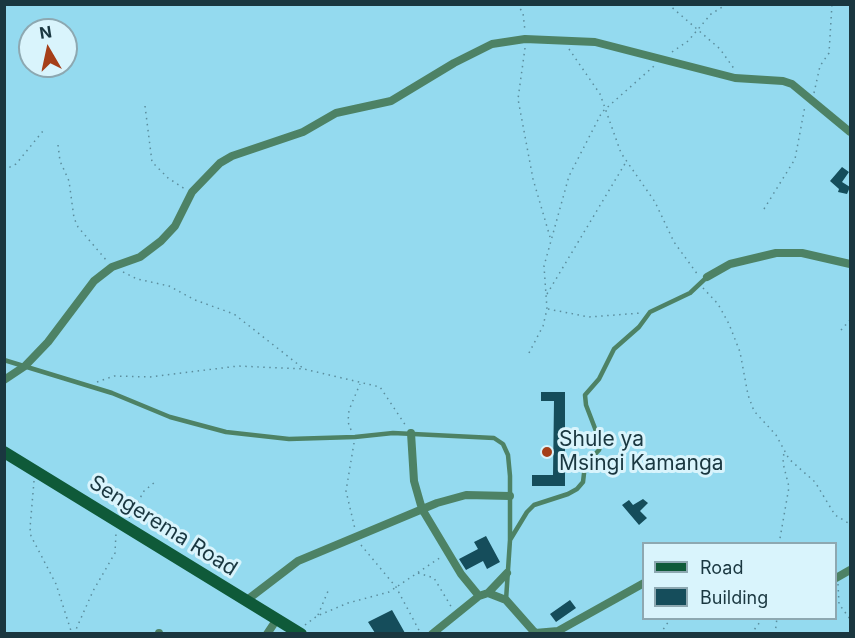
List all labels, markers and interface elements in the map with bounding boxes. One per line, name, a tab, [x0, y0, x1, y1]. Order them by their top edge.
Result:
north arrow	[18, 18, 78, 78]
text: N	[38, 21, 53, 43]
place label: Shule ya Msingi Kamanga	[559, 427, 724, 477]
marker: Shule ya Msingi Kamanga	[540, 445, 554, 459]
street label: Sengerema Road	[84, 470, 242, 582]
legend	[642, 542, 837, 620]
text: Road	[700, 557, 743, 578]
text: Building	[700, 587, 768, 608]

